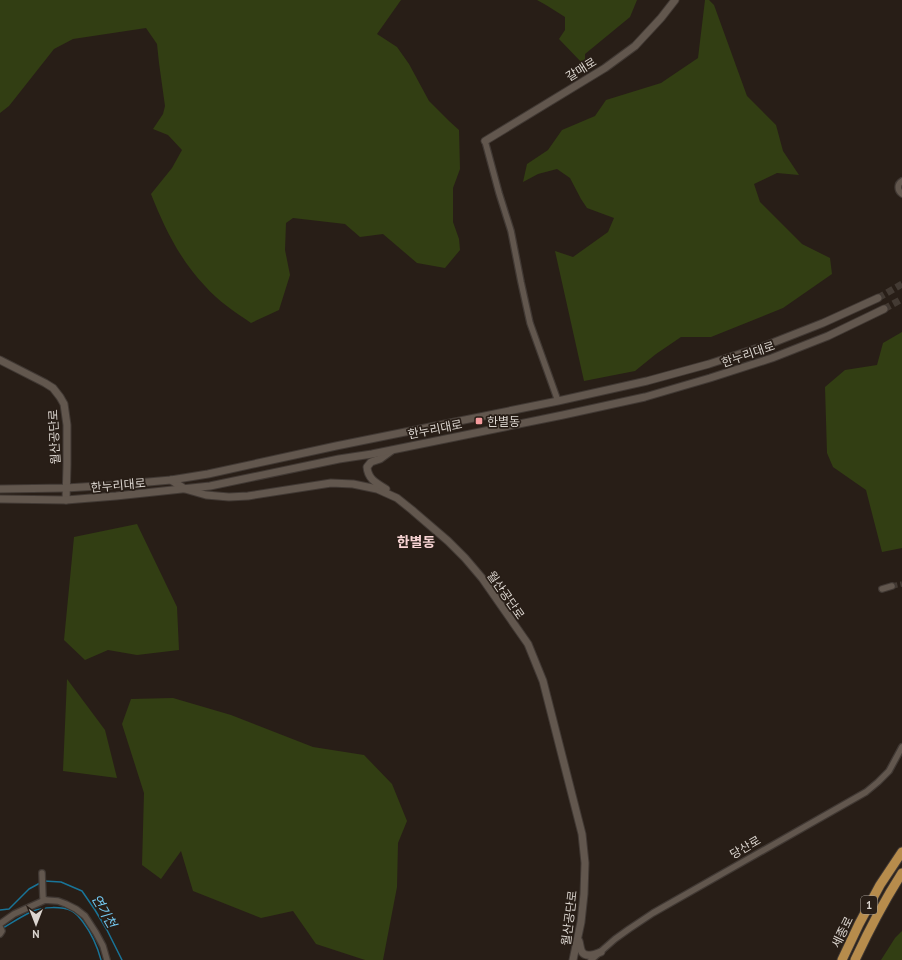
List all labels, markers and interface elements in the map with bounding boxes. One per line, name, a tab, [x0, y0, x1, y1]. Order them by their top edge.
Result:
street label: 갈매로	[563, 54, 599, 84]
street label: 한누리대로	[719, 338, 777, 370]
street label: 월산공단로	[45, 409, 63, 465]
place label: 한별동	[487, 414, 520, 429]
street label: 한누리대로	[406, 416, 464, 442]
marker: 한별동	[474, 416, 484, 426]
street label: 한누리대로	[90, 475, 146, 495]
district label: 한별동	[397, 533, 435, 551]
street label: 월산공단로	[484, 568, 528, 622]
street label: 당산로	[727, 832, 763, 862]
street label: 월산공단로	[558, 890, 580, 946]
water label: 연기천	[88, 891, 121, 932]
road number: 1	[861, 896, 877, 914]
north arrow	[16, 904, 56, 944]
street label: 세종로	[828, 914, 856, 950]
text: N	[32, 927, 40, 941]

